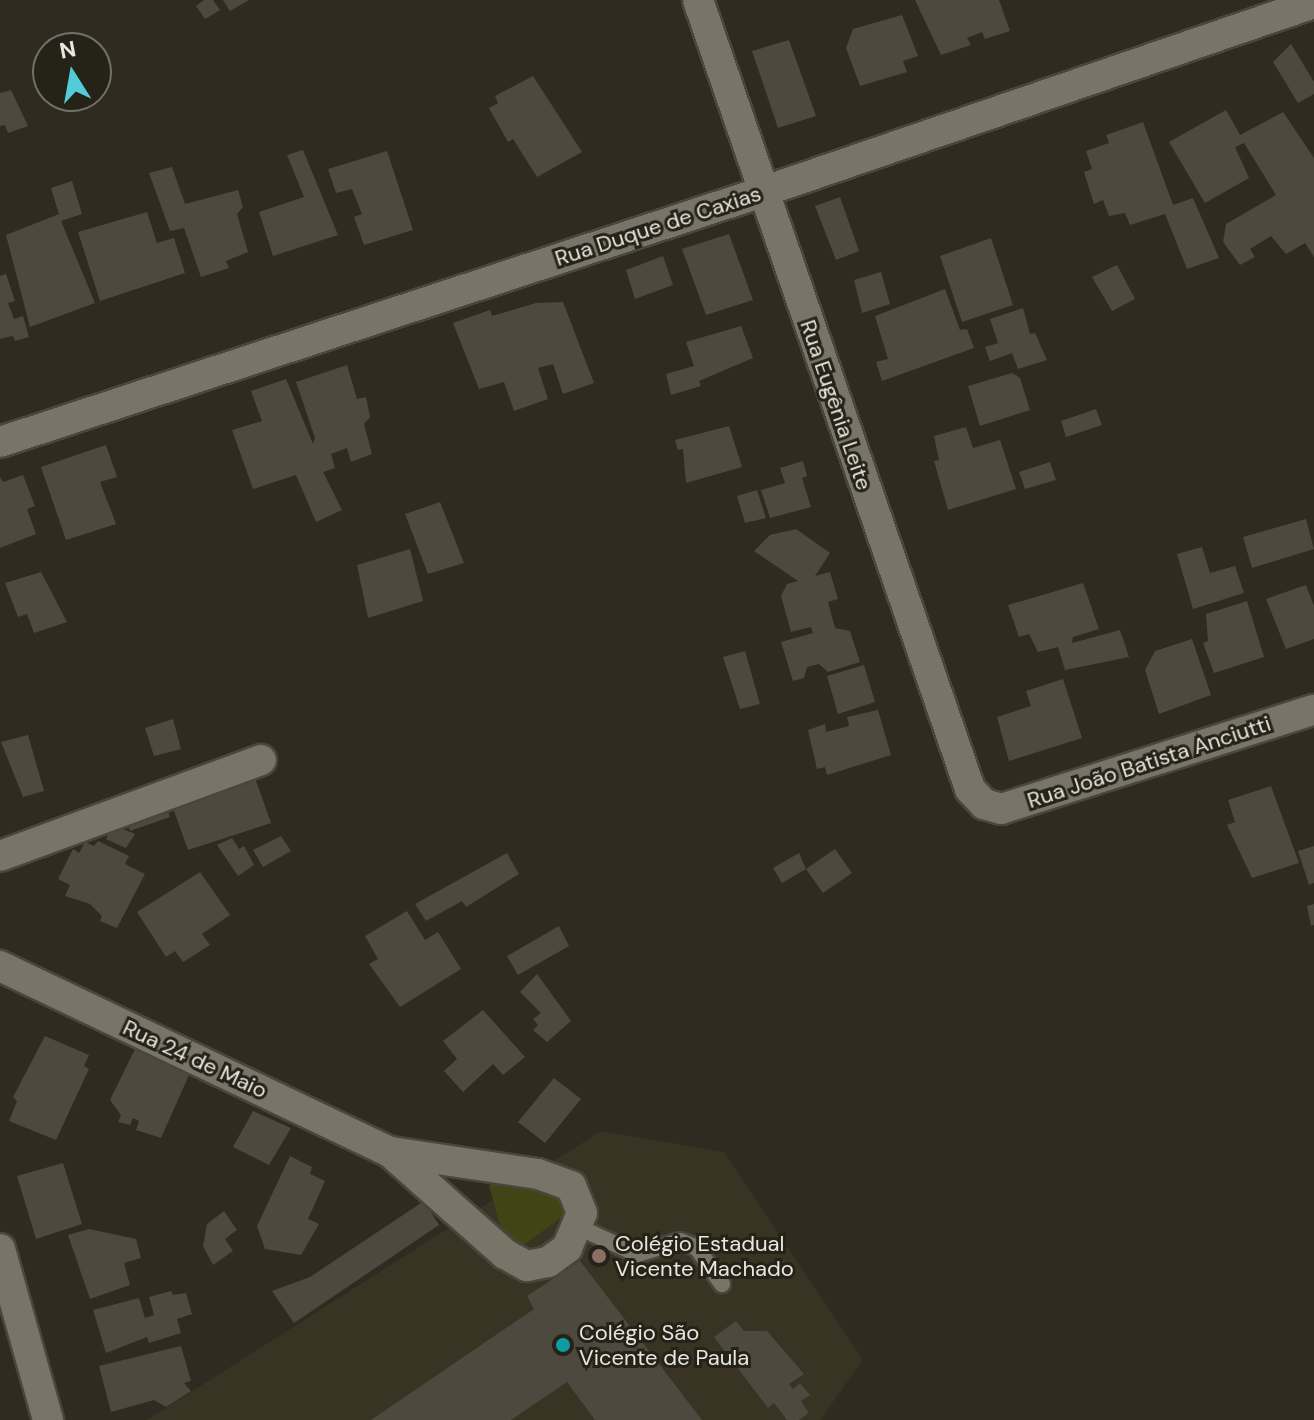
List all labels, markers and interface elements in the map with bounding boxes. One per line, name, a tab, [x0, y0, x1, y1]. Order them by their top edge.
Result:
north arrow	[32, 32, 112, 112]
text: N	[57, 34, 78, 66]
street label: Rua Duque de Caxias	[552, 180, 764, 272]
street label: Rua Eugênia Leite	[794, 316, 878, 494]
street label: Rua João Batista Anciutti	[1024, 710, 1274, 814]
street label: Rua 24 de Maio	[119, 1014, 271, 1104]
place label: Colégio Estadual Vicente Machado	[615, 1230, 794, 1282]
marker: Colégio Estadual Vicente Machado	[590, 1247, 608, 1265]
place label: Colégio São Vicente de Paula	[579, 1319, 749, 1370]
marker: Colégio São Vicente de Paula	[554, 1336, 572, 1354]

